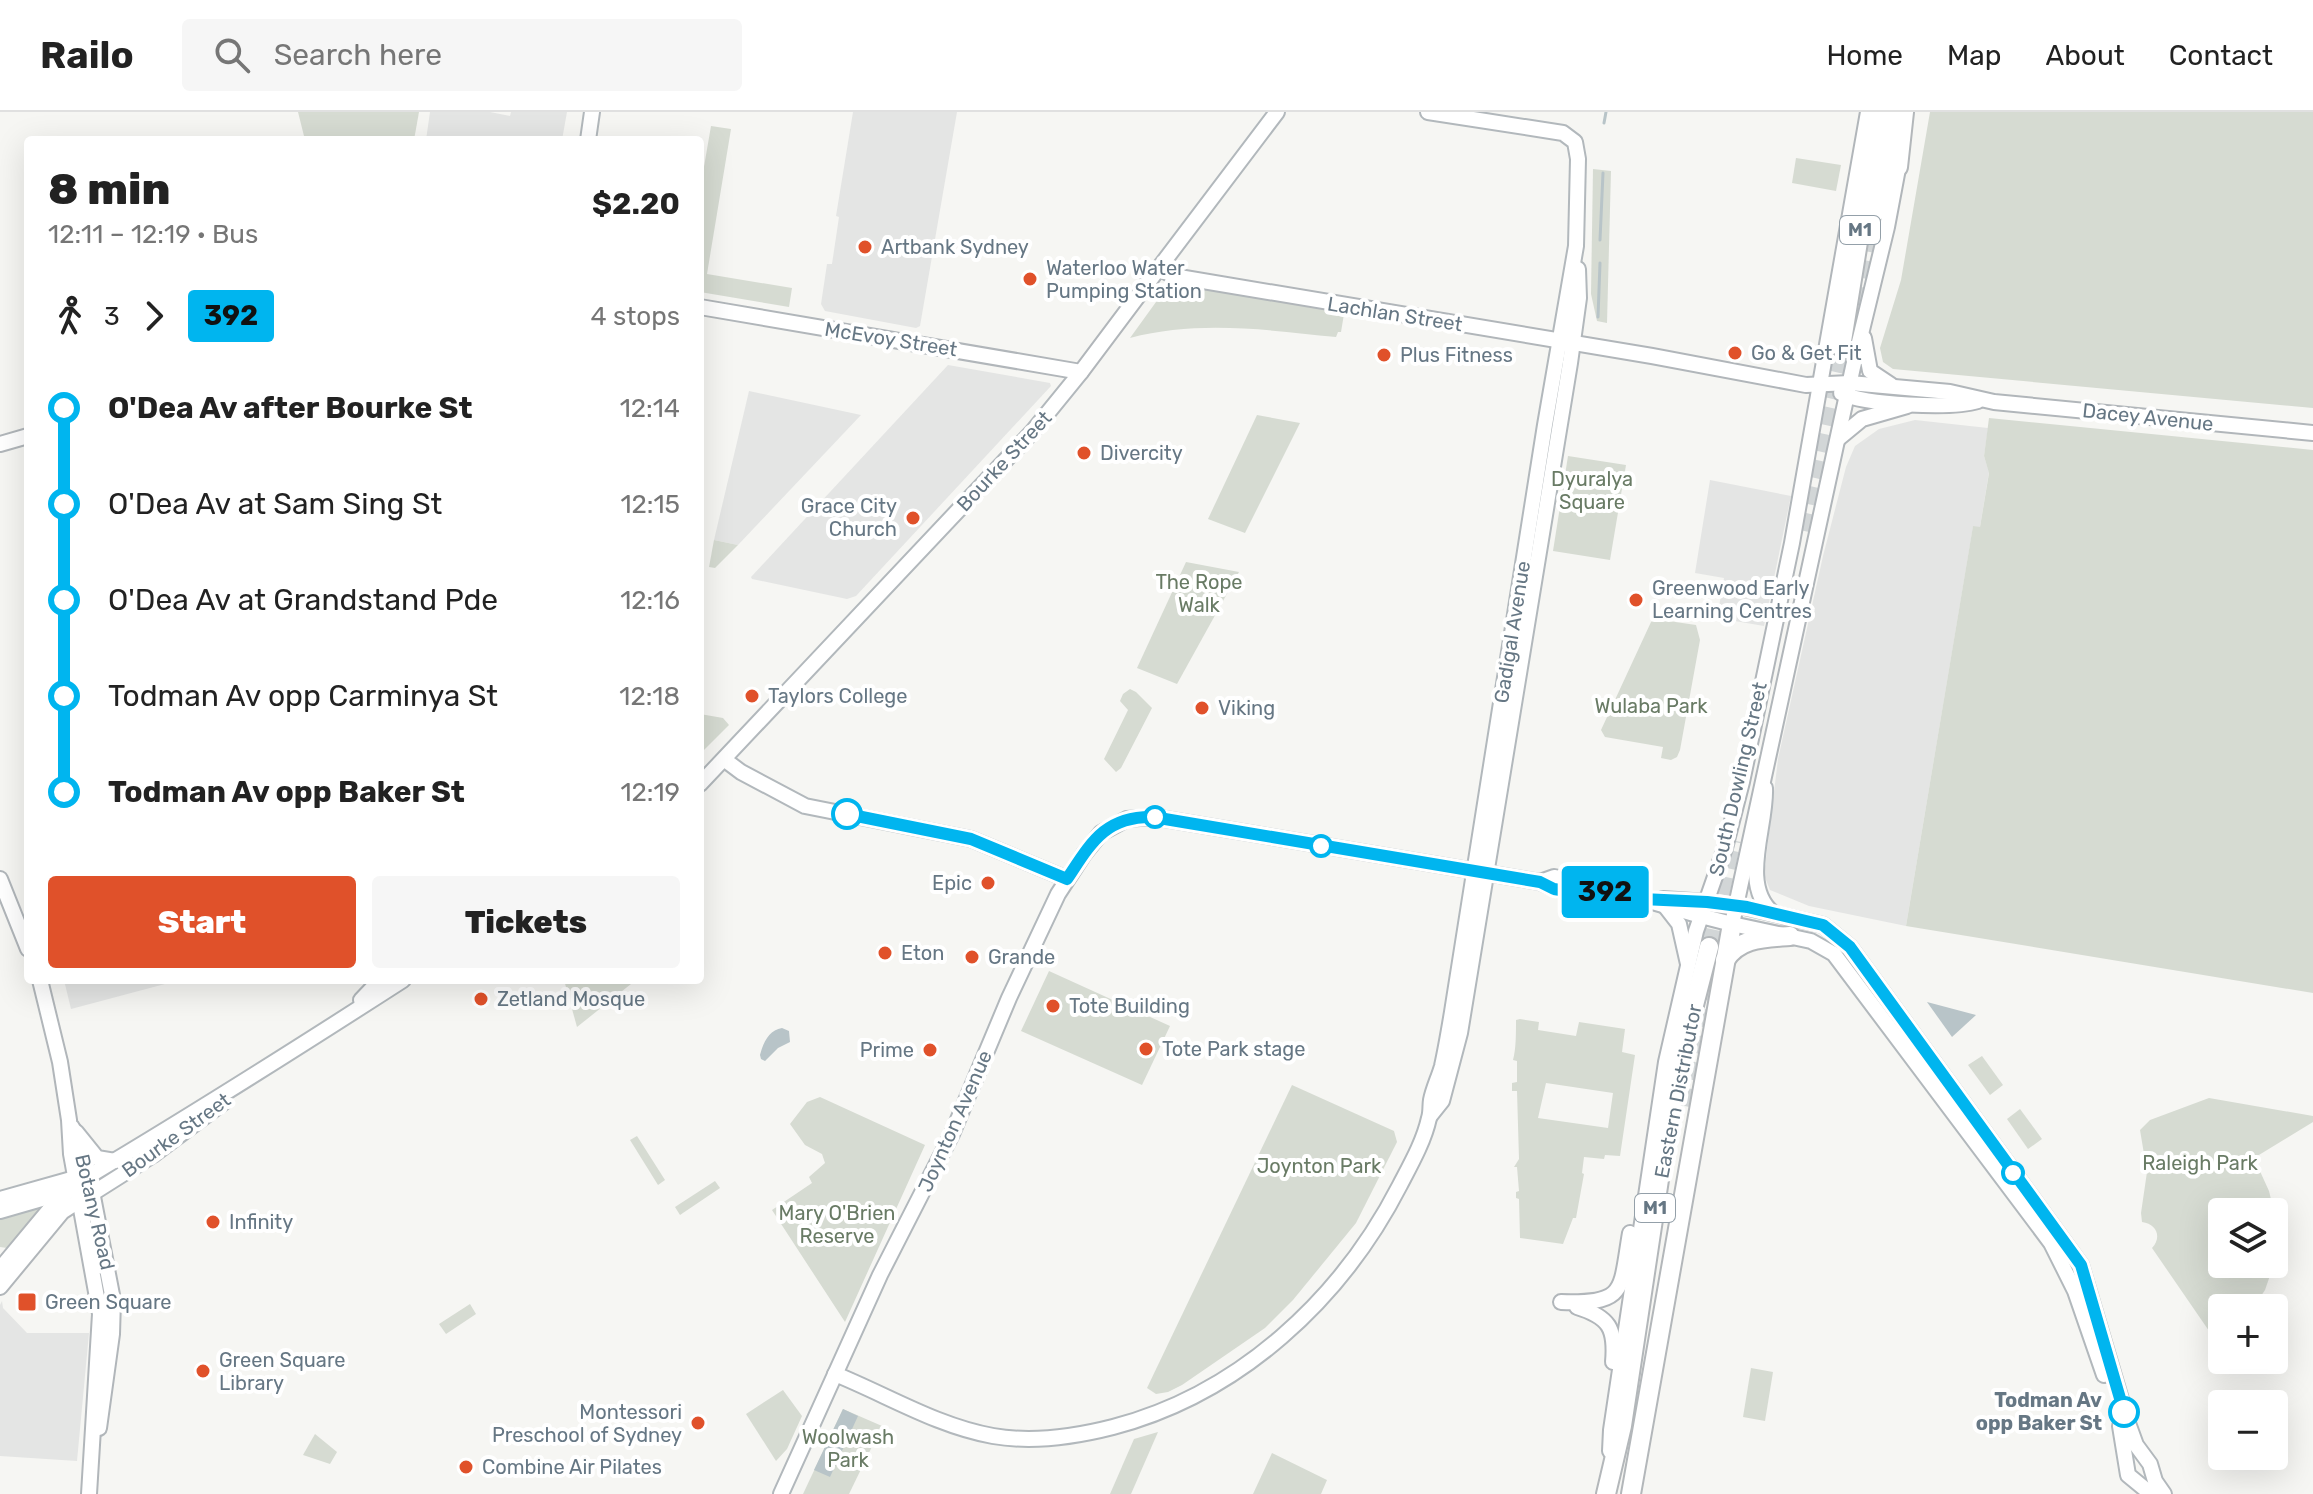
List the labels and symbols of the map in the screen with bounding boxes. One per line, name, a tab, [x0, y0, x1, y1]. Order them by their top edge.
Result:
road number: M1	[1840, 216, 1880, 244]
place label: Artbank Sydney	[881, 235, 1029, 259]
marker: Artbank Sydney	[856, 238, 874, 256]
place label: Waterloo Water Pumping Station	[1046, 256, 1202, 303]
marker: Waterloo Water Pumping Station	[1021, 270, 1039, 288]
street label: Lachlan Street	[1326, 291, 1464, 337]
street label: McEvoy Street	[823, 317, 959, 361]
place label: Go & Get Fit	[1751, 341, 1862, 365]
place label: Plus Fitness	[1400, 343, 1513, 367]
marker: Go & Get Fit	[1726, 344, 1744, 362]
marker: Plus Fitness	[1375, 346, 1393, 364]
street label: Dacey Avenue	[2081, 398, 2215, 436]
street label: Bourke Street	[951, 406, 1057, 516]
place label: Divercity	[1100, 441, 1183, 465]
marker: Divercity	[1075, 444, 1093, 462]
park label: Dyuralya Square	[1551, 467, 1633, 514]
place label: Grace City Church	[801, 494, 897, 541]
marker: Grace City Church	[904, 509, 922, 527]
street label: Gadigal Avenue	[1489, 559, 1535, 705]
park label: The Rope Walk	[1155, 570, 1243, 617]
place label: Greenwood Early Learning Centres	[1652, 576, 1812, 623]
marker: Greenwood Early Learning Centres	[1627, 591, 1645, 609]
street label: South Dowling Street	[1704, 679, 1772, 878]
place label: Taylors College	[768, 684, 908, 708]
marker: Taylors College	[743, 687, 761, 705]
park label: Wulaba Park	[1594, 694, 1708, 718]
place label: Viking	[1218, 696, 1275, 720]
marker: Viking	[1193, 699, 1211, 717]
unlabelled marker	[832, 799, 862, 829]
unlabelled marker	[1144, 806, 1166, 828]
unlabelled marker	[1310, 835, 1332, 857]
line badge: 392	[1559, 866, 1651, 918]
place label: Epic	[932, 871, 972, 895]
marker: Epic	[979, 874, 997, 892]
place label: Eton	[901, 941, 944, 965]
marker: Eton	[876, 944, 894, 962]
place label: Grande	[988, 945, 1055, 969]
marker: Grande	[963, 948, 981, 966]
place label: Zetland Mosque	[497, 987, 645, 1011]
marker: Zetland Mosque	[472, 990, 490, 1008]
place label: Tote Building	[1069, 994, 1190, 1018]
marker: Tote Building	[1044, 997, 1062, 1015]
street label: Eastern Distributor	[1649, 1001, 1707, 1180]
place label: Tote Park stage	[1162, 1037, 1305, 1061]
place label: Prime	[860, 1038, 914, 1062]
marker: Tote Park stage	[1137, 1040, 1155, 1058]
marker: Prime	[921, 1041, 939, 1059]
street label: Joynton Avenue	[913, 1046, 997, 1196]
street label: Bourke Street	[117, 1088, 235, 1182]
park label: Raleigh Park	[2142, 1151, 2259, 1175]
street label: Botany Road	[70, 1152, 120, 1272]
park label: Joynton Park	[1257, 1154, 1382, 1178]
unlabelled marker	[2002, 1162, 2024, 1184]
road number: M1	[1635, 1194, 1675, 1222]
park label: Mary O'Brien Reserve	[779, 1201, 895, 1248]
place label: Infinity	[229, 1210, 293, 1234]
marker: Infinity	[204, 1213, 222, 1231]
place label: Green Square	[45, 1290, 172, 1314]
marker: Green Square	[16, 1291, 38, 1313]
place label: Green Square Library	[219, 1348, 346, 1395]
marker: Green Square Library	[194, 1362, 212, 1380]
place label: Todman Av opp Baker St	[1976, 1388, 2102, 1435]
marker: Todman Av opp Baker St	[2109, 1397, 2139, 1427]
place label: Montessori Preschool of Sydney	[492, 1400, 682, 1447]
marker: Montessori Preschool of Sydney	[689, 1414, 707, 1432]
park label: Woolwash Park	[802, 1425, 894, 1472]
place label: Combine Air Pilates	[482, 1455, 662, 1479]
marker: Combine Air Pilates	[457, 1458, 475, 1476]

